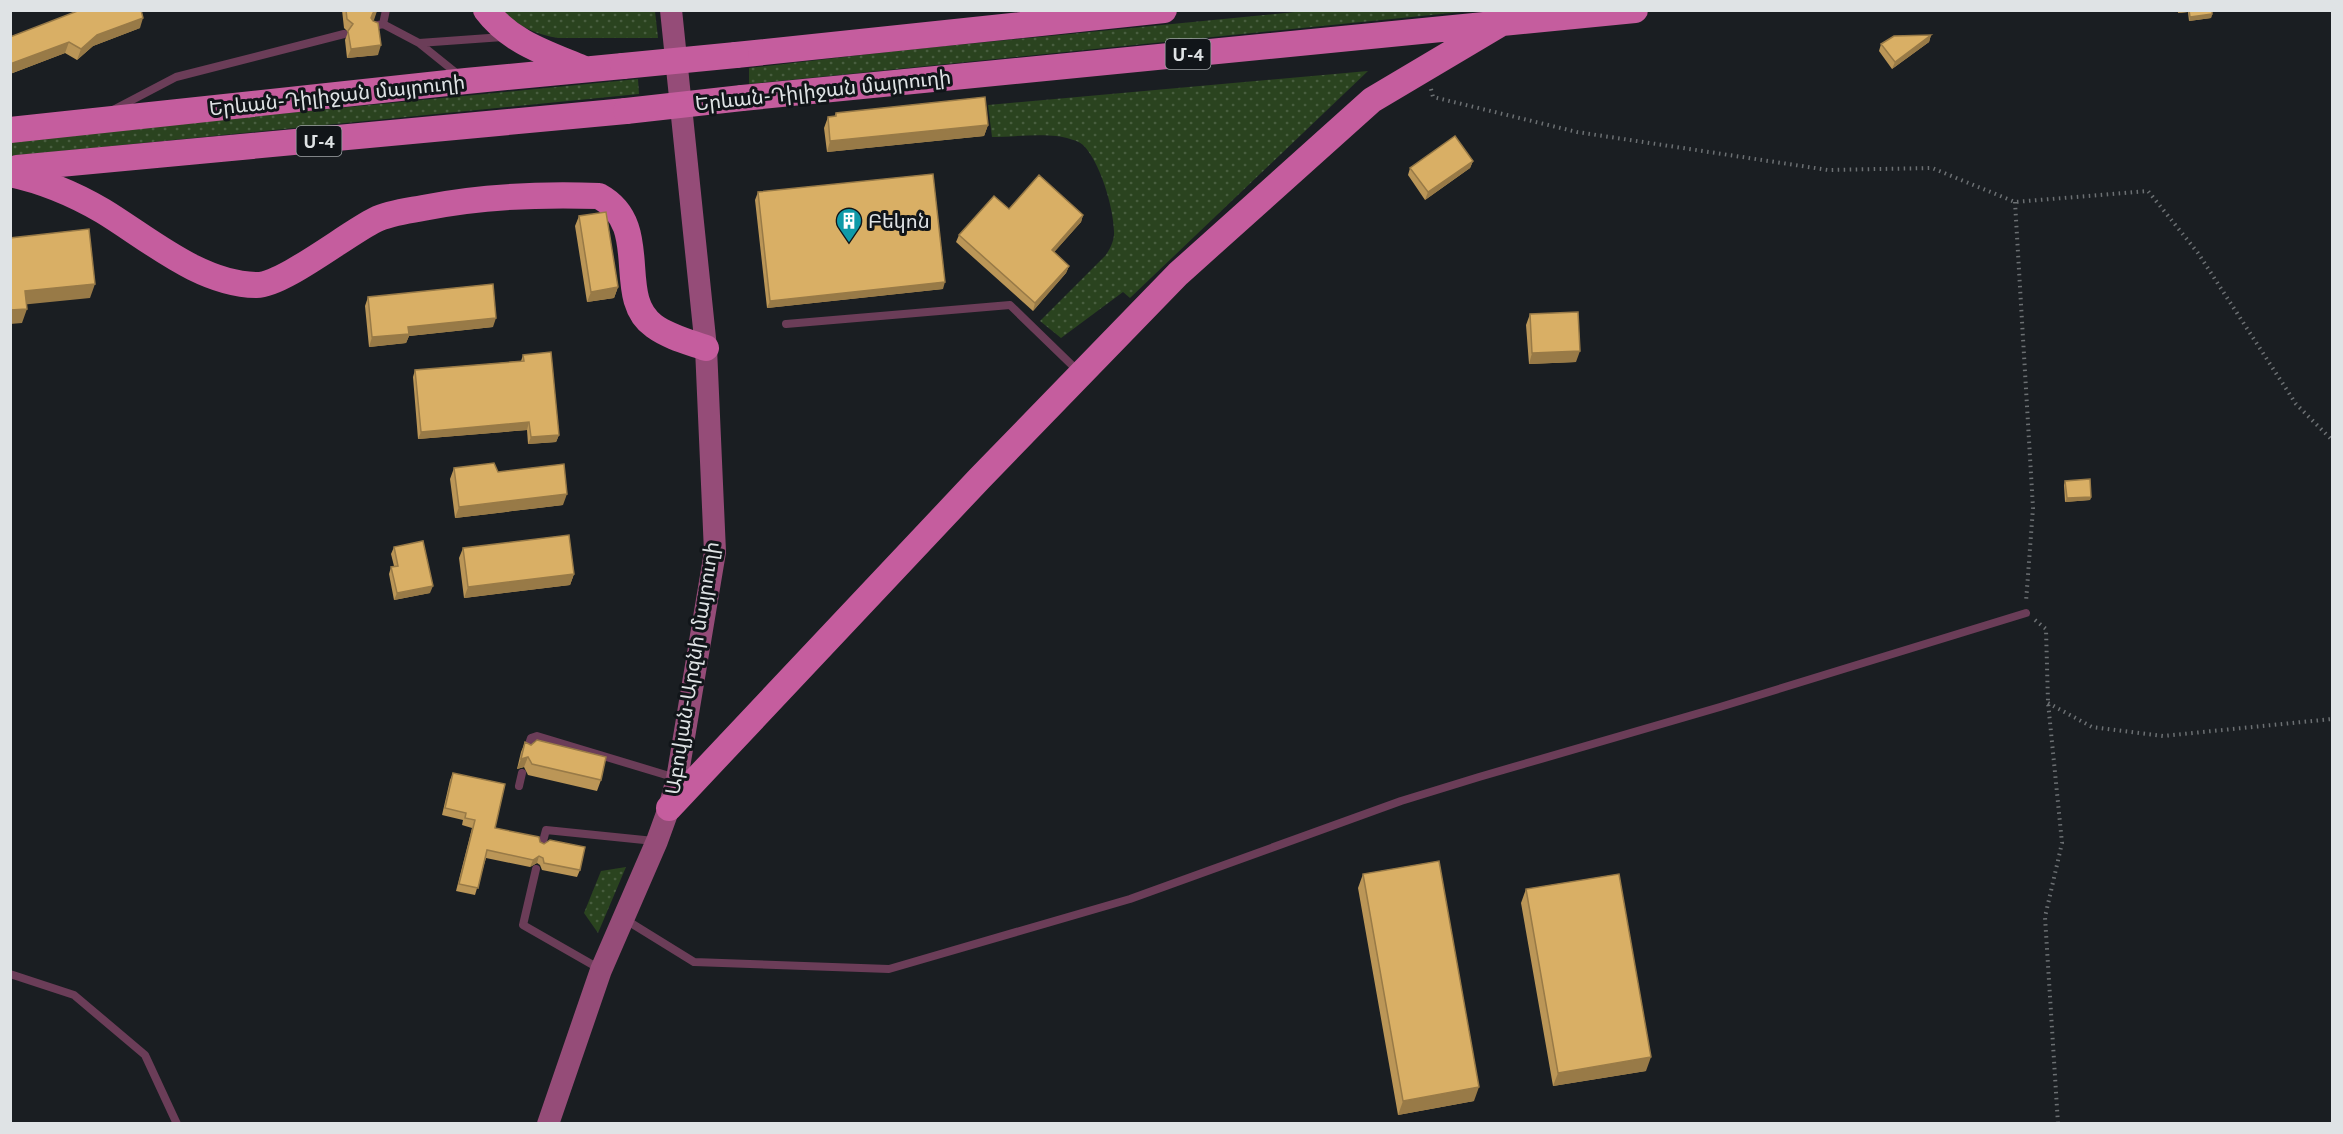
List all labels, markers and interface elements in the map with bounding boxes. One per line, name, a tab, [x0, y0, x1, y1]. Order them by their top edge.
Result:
road number: Մ-4	[1166, 39, 1210, 69]
street label: Երևան-Դիլիջան մայրուղի	[694, 64, 952, 116]
street label: Երևան-Դիլիջան մայրուղի	[208, 69, 466, 121]
road number: Մ-4	[296, 126, 342, 156]
building icon: Բեկոն	[834, 206, 864, 244]
place label: Բեկոն	[868, 208, 930, 234]
street label: Աբովյան-Արզնի մայրուղի	[659, 540, 725, 796]

